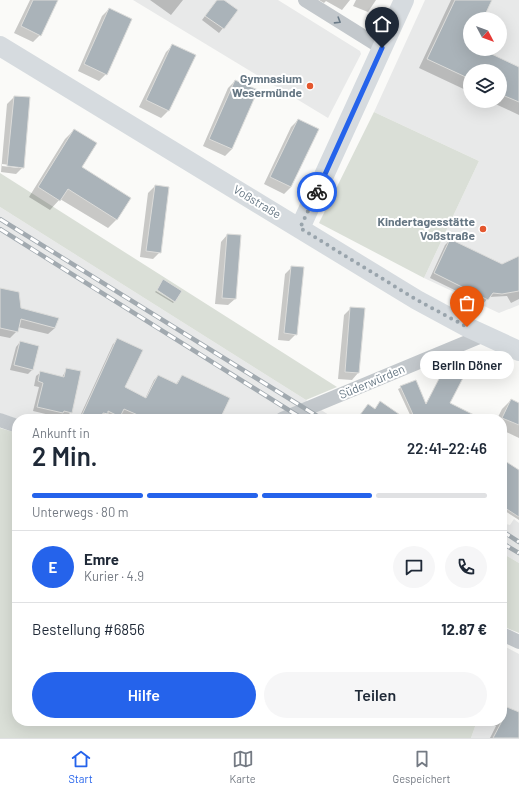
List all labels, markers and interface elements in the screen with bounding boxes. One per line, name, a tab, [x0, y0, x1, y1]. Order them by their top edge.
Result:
pin	[365, 7.0, 399, 48]
north arrow	[463, 12, 507, 56]
map controls	[463, 12, 507, 108]
icon: home	[371, 13, 393, 35]
one-way arrow	[334, 16, 341, 23]
button: layers	[463, 64, 507, 108]
place label: Gymnasium Wesermünde	[232, 71, 302, 99]
marker: Gymnasium Wesermünde	[305, 81, 315, 91]
courier	[297, 172, 337, 212]
street label: Voßstraße	[231, 181, 284, 221]
icon: bike	[306, 181, 328, 203]
place label: Kindertagesstätte Voßstraße	[377, 214, 475, 242]
marker: Kindertagesstätte Voßstraße	[478, 224, 488, 234]
pin	[450, 286, 484, 327]
icon: bag	[456, 292, 478, 314]
callout: Berlin Döner	[420, 351, 514, 379]
text: Berlin Döner	[432, 357, 502, 373]
street label: Süderwürden	[337, 361, 407, 401]
text: Ankunft in	[32, 425, 90, 441]
text: 22:41–22:46	[407, 439, 487, 457]
text: 2 Min.	[32, 440, 98, 471]
text: Unterwegs · 80 m	[32, 504, 129, 520]
button: chat	[393, 546, 435, 588]
button: phone	[445, 546, 487, 588]
text: Emre	[84, 550, 119, 568]
text: E	[49, 558, 57, 576]
text: Kurier · 4.9	[84, 568, 144, 584]
text: Bestellung #6856	[32, 620, 145, 638]
text: 12.87 €	[441, 620, 487, 638]
button: Hilfe	[32, 672, 256, 718]
button: Teilen	[264, 672, 487, 718]
tab: Start	[68, 748, 93, 785]
tab: Karte	[229, 748, 256, 785]
tab: Gespeichert	[393, 748, 451, 785]

